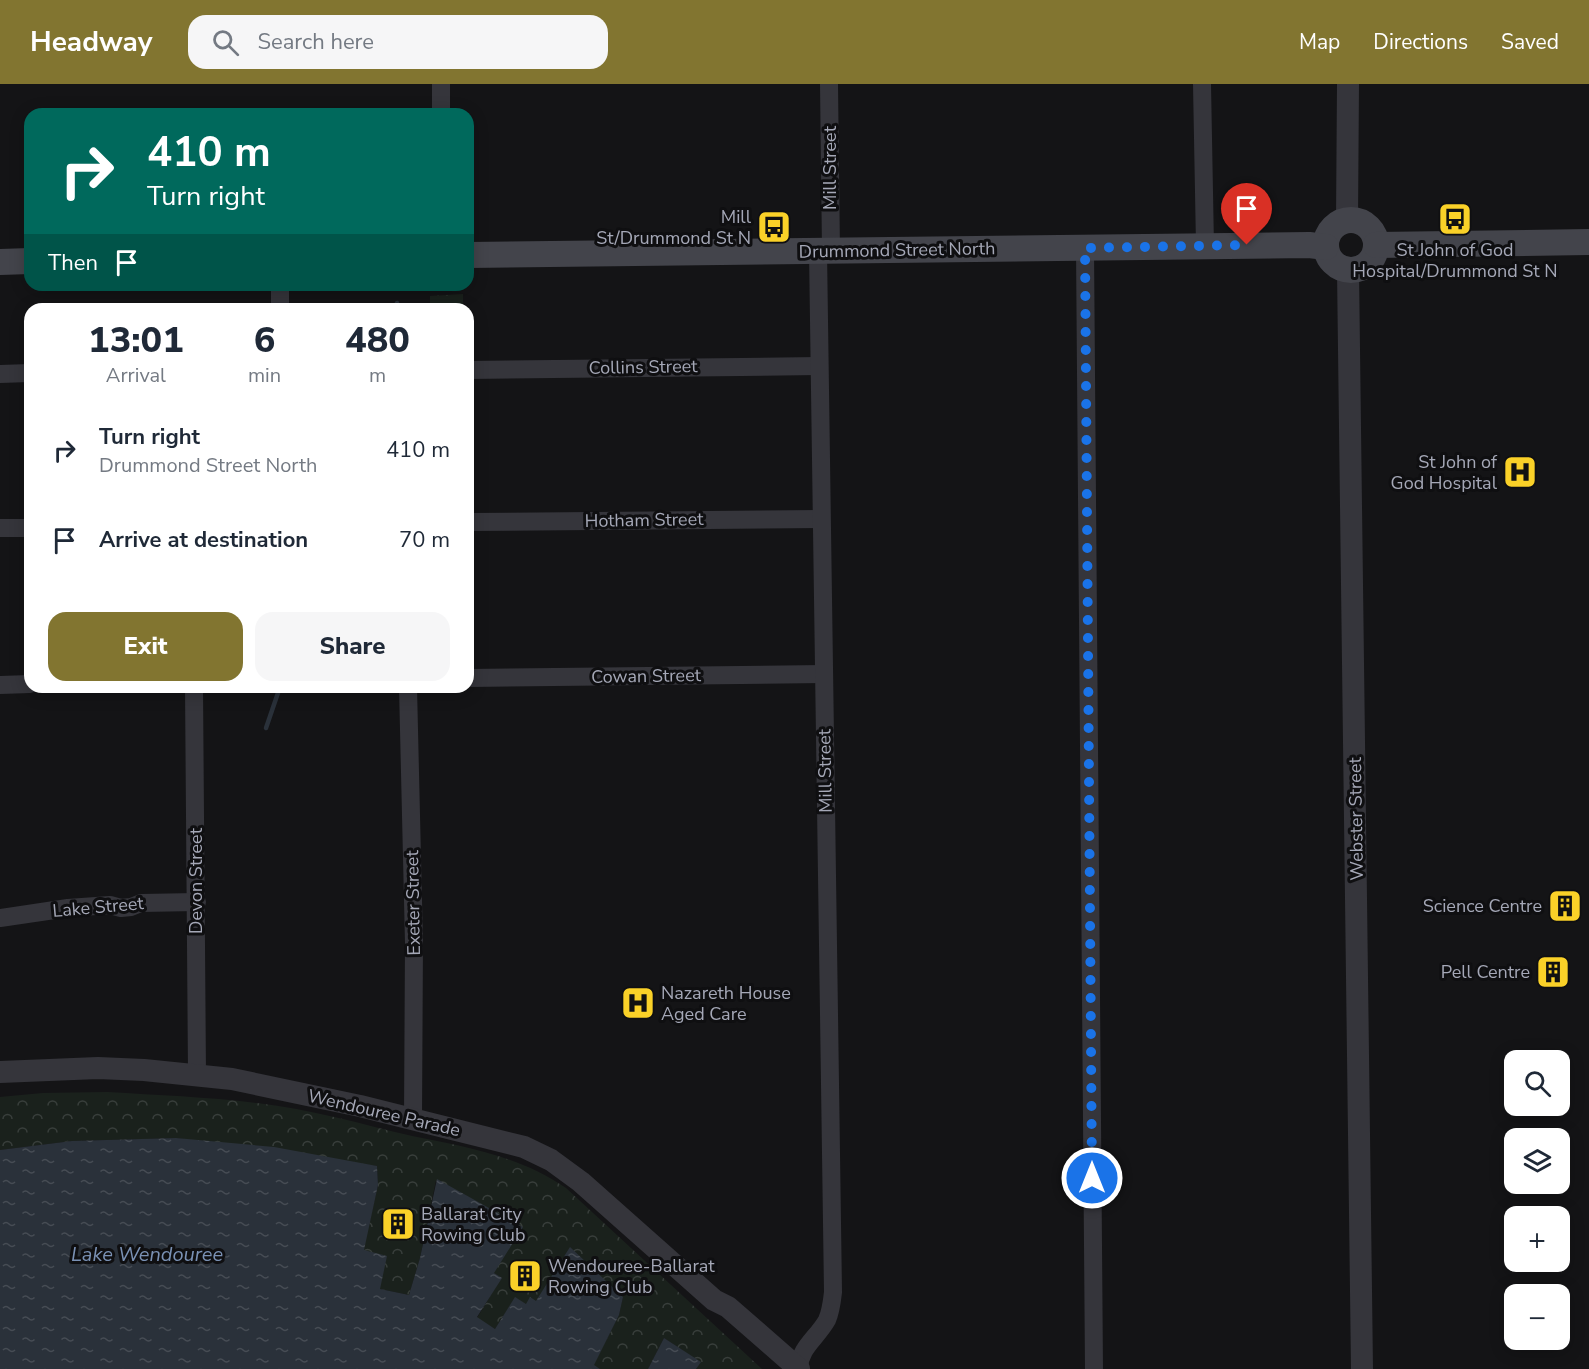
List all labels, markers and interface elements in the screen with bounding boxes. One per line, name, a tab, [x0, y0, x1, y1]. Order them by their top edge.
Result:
search box	[188, 15, 608, 69]
text: Headway	[30, 23, 152, 61]
icon: search	[209, 26, 242, 59]
text: Search here	[257, 27, 374, 57]
text: Map	[1299, 28, 1340, 56]
text: Directions	[1373, 28, 1468, 56]
text: Saved	[1501, 28, 1559, 56]
text: 410 m	[147, 124, 271, 181]
street label: Mill Street	[818, 125, 842, 210]
icon: right	[48, 132, 126, 210]
text: Turn right	[147, 178, 265, 215]
pin	[1221, 183, 1272, 245]
icon: arrive	[1230, 192, 1263, 225]
bus stop icon: St John of God Hospital/Drummond St N	[1437, 201, 1473, 237]
place label: Mill St/Drummond St N	[596, 205, 752, 250]
bus stop icon: Mill St/Drummond St N	[756, 209, 792, 245]
street label: Drummond Street North	[799, 236, 995, 264]
place label: St John of God Hospital/Drummond St N	[1352, 238, 1558, 283]
icon: arrive	[110, 246, 143, 279]
text: Then	[48, 248, 98, 278]
text: 13:01	[88, 316, 184, 365]
text: 6	[254, 316, 275, 365]
text: 480	[345, 316, 410, 365]
street label: Collins Street	[588, 354, 698, 380]
text: Arrival	[106, 362, 166, 389]
text: min	[248, 362, 281, 389]
text: m	[369, 362, 386, 389]
text: Turn right	[99, 422, 200, 452]
icon: right	[48, 434, 81, 467]
text: 410 m	[386, 435, 450, 465]
place label: St John of God Hospital	[1391, 450, 1498, 495]
text: Drummond Street North	[99, 452, 317, 479]
hospital icon: St John of God Hospital	[1502, 454, 1538, 490]
street label: Hotham Street	[584, 507, 704, 533]
icon: arrive	[48, 524, 81, 557]
text: Arrive at destination	[99, 525, 308, 555]
text: 70 m	[399, 525, 450, 555]
button: Exit	[48, 612, 243, 681]
button: Share	[255, 612, 450, 681]
street label: Cowan Street	[591, 663, 702, 689]
street label: Mill Street	[812, 728, 838, 813]
street label: Webster Street	[1343, 756, 1369, 881]
street label: Devon Street	[184, 827, 208, 934]
street label: Exeter Street	[400, 849, 426, 956]
building icon: Science Centre	[1547, 888, 1583, 924]
street label: Lake Street	[51, 891, 145, 923]
place label: Science Centre	[1423, 894, 1542, 918]
building icon: Pell Centre	[1535, 954, 1571, 990]
place label: Pell Centre	[1441, 960, 1530, 984]
place label: Nazareth House Aged Care	[661, 981, 791, 1026]
hospital icon: Nazareth House Aged Care	[620, 985, 656, 1021]
map controls	[1504, 1050, 1570, 1350]
button: search	[1504, 1050, 1570, 1116]
street label: Wendouree Parade	[305, 1084, 463, 1142]
button: layers	[1504, 1128, 1570, 1194]
position arrow	[1060, 1146, 1124, 1210]
place label: Ballarat City Rowing Club	[421, 1202, 525, 1247]
building icon: Ballarat City Rowing Club	[380, 1206, 416, 1242]
button: +	[1504, 1206, 1570, 1272]
water label: Lake Wendouree	[71, 1241, 223, 1268]
place label: Wendouree-Ballarat Rowing Club	[548, 1254, 715, 1299]
building icon: Wendouree-Ballarat Rowing Club	[507, 1258, 543, 1294]
button: −	[1504, 1284, 1570, 1350]

